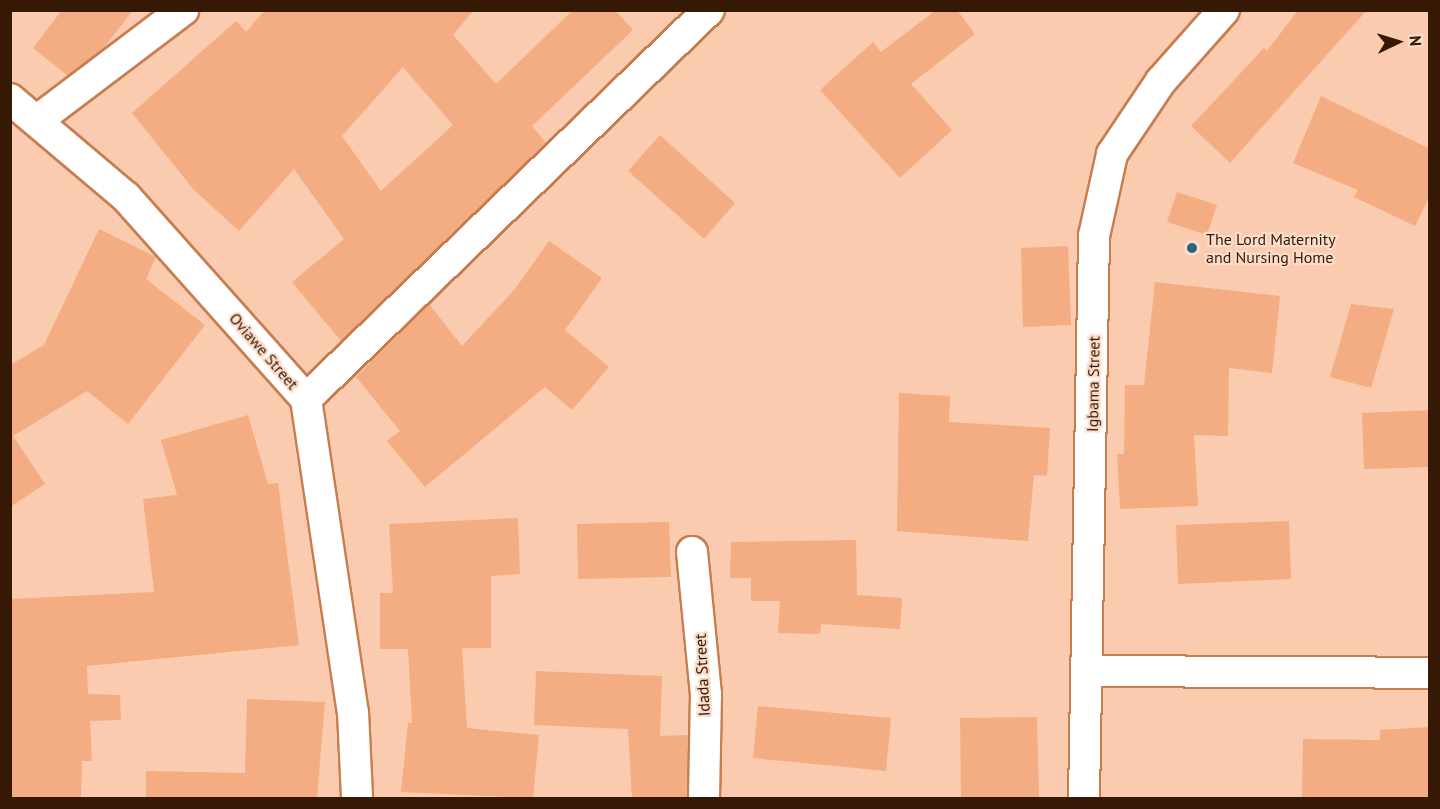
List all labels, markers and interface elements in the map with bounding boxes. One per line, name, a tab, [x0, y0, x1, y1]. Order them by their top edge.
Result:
north arrow	[1368, 12, 1428, 72]
text: N	[1406, 35, 1426, 47]
place label: The Lord Maternity and Nursing Home	[1206, 229, 1336, 267]
marker: The Lord Maternity and Nursing Home	[1183, 239, 1201, 257]
street label: Oviawe Street	[225, 309, 303, 393]
street label: Igbama Street	[1083, 336, 1103, 432]
street label: Idada Street	[690, 633, 714, 717]

